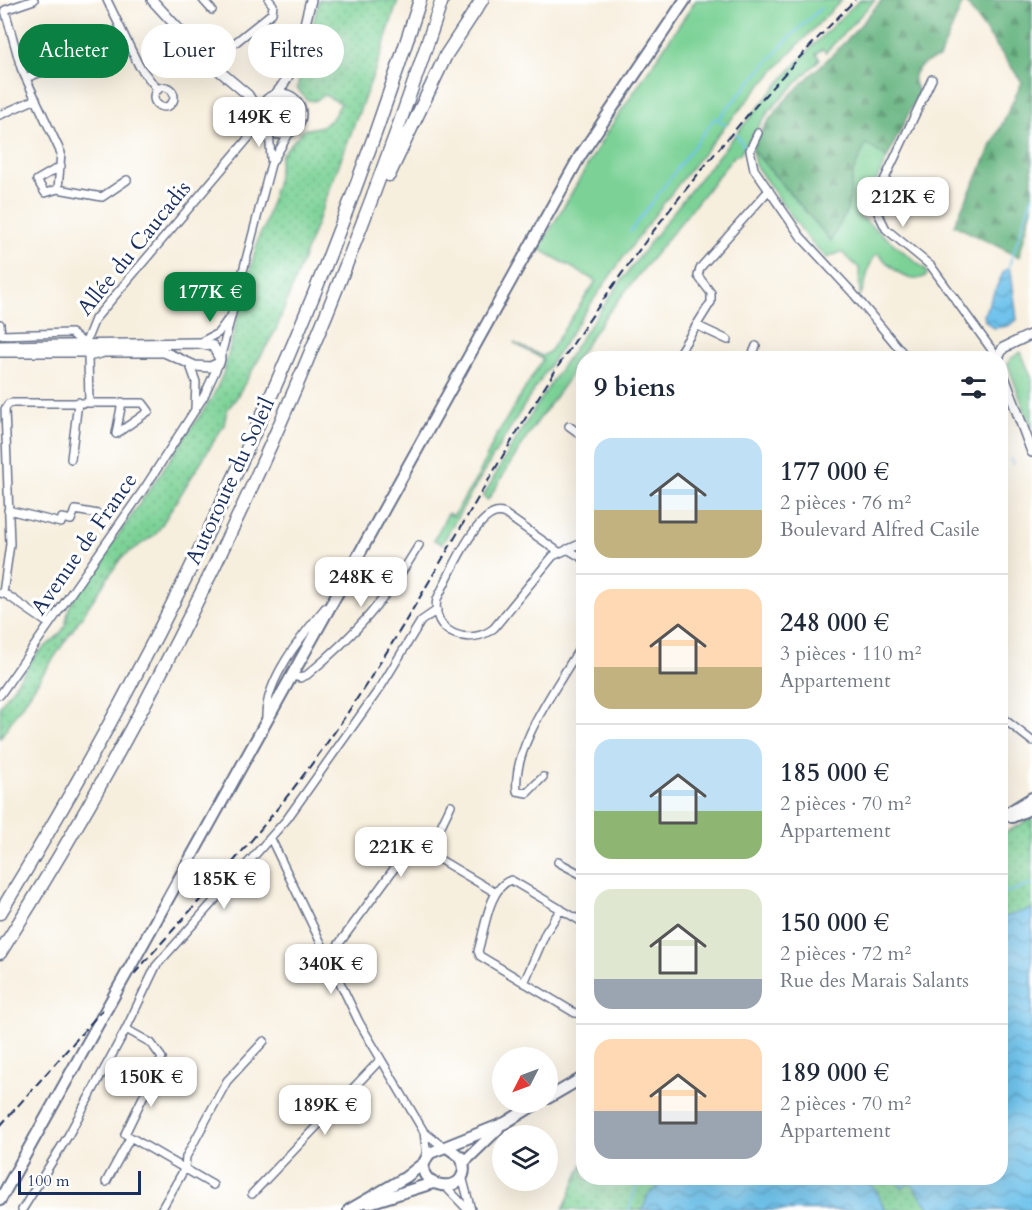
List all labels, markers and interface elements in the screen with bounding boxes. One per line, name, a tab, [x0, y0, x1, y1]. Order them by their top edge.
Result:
chip: Acheter	[18, 24, 129, 78]
chip: Louer	[141, 24, 236, 78]
chip: Filtres	[248, 24, 344, 78]
pin: 149K €	[210, 97, 308, 148]
text: 149K €	[227, 103, 291, 130]
street label: Allée du Caucadis	[70, 174, 198, 322]
pin: 212K €	[854, 177, 952, 228]
text: 212K €	[871, 183, 935, 210]
pin: 177K €	[161, 272, 259, 323]
text: 177K €	[178, 278, 242, 305]
text: 9 biens	[594, 370, 675, 405]
icon: filters	[957, 371, 990, 404]
street label: Autoroute du Soleil	[178, 392, 282, 570]
text: 177 000 €	[780, 454, 889, 489]
icon: home	[642, 462, 714, 534]
street label: Avenue de France	[24, 467, 144, 621]
text: 2 pièces · 76 m²	[780, 489, 911, 516]
text: Boulevard Alfred Casile	[780, 516, 980, 543]
pin: 248K €	[312, 557, 410, 608]
text: 248K €	[329, 563, 393, 590]
text: 248 000 €	[780, 605, 889, 640]
icon: home	[642, 613, 714, 685]
text: 3 pièces · 110 m²	[780, 640, 921, 667]
text: Appartement	[780, 667, 891, 694]
text: 185 000 €	[780, 755, 889, 790]
icon: home	[642, 763, 714, 835]
text: 2 pièces · 70 m²	[780, 790, 911, 817]
text: Appartement	[780, 817, 891, 844]
pin: 221K €	[352, 827, 450, 878]
text: 221K €	[369, 833, 433, 860]
pin: 185K €	[175, 859, 273, 910]
text: 185K €	[192, 865, 256, 892]
text: 150 000 €	[780, 905, 889, 940]
icon: home	[642, 913, 714, 985]
text: 2 pièces · 72 m²	[780, 940, 911, 967]
pin: 340K €	[282, 944, 380, 995]
text: 340K €	[299, 950, 363, 977]
text: Rue des Marais Salants	[780, 967, 969, 994]
north arrow	[492, 1047, 558, 1113]
map controls	[492, 1047, 558, 1191]
text: 189 000 €	[780, 1055, 889, 1090]
pin: 150K €	[102, 1057, 200, 1108]
text: 150K €	[119, 1063, 183, 1090]
icon: home	[642, 1063, 714, 1135]
pin: 189K €	[276, 1085, 374, 1136]
text: 2 pièces · 70 m²	[780, 1090, 911, 1117]
text: 189K €	[293, 1091, 357, 1118]
text: Appartement	[780, 1117, 891, 1144]
button: layers	[492, 1125, 558, 1191]
scale bar	[18, 1168, 141, 1196]
text: 100 m	[27, 1170, 69, 1192]

